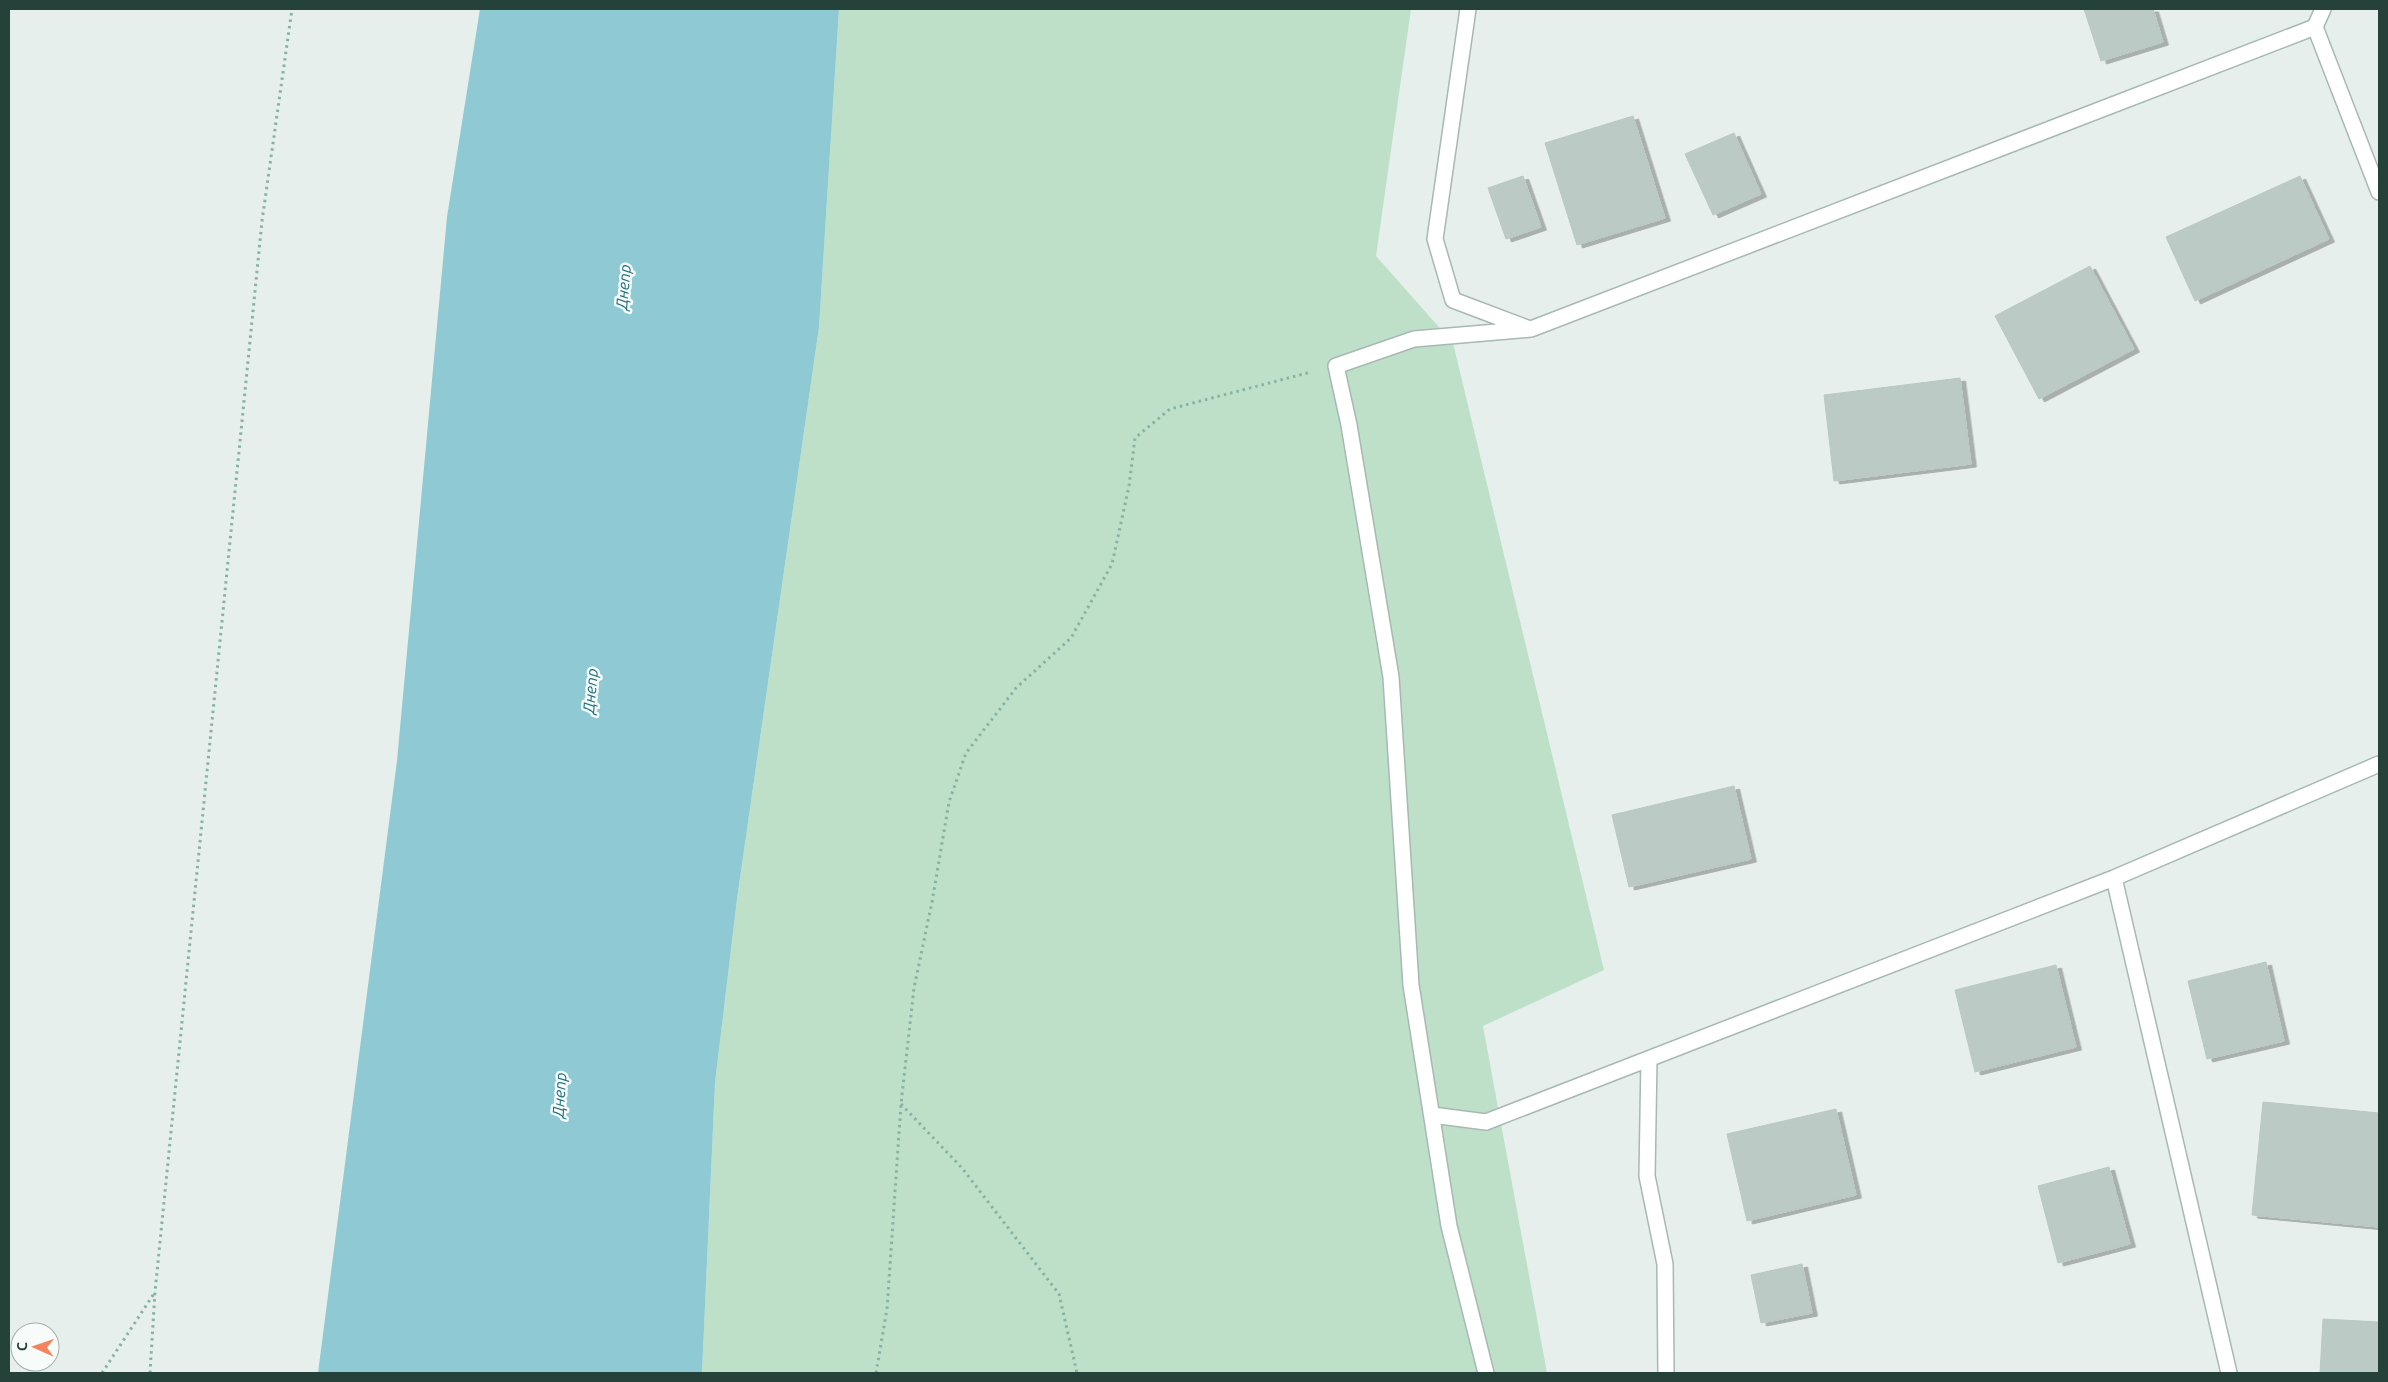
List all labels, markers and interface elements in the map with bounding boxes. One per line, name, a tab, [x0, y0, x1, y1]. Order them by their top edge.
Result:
water label: Днепр	[612, 264, 634, 312]
water label: Днепр	[579, 668, 601, 716]
water label: Днепр	[548, 1072, 570, 1120]
north arrow	[10, 1322, 60, 1372]
text: С	[14, 1342, 30, 1351]

